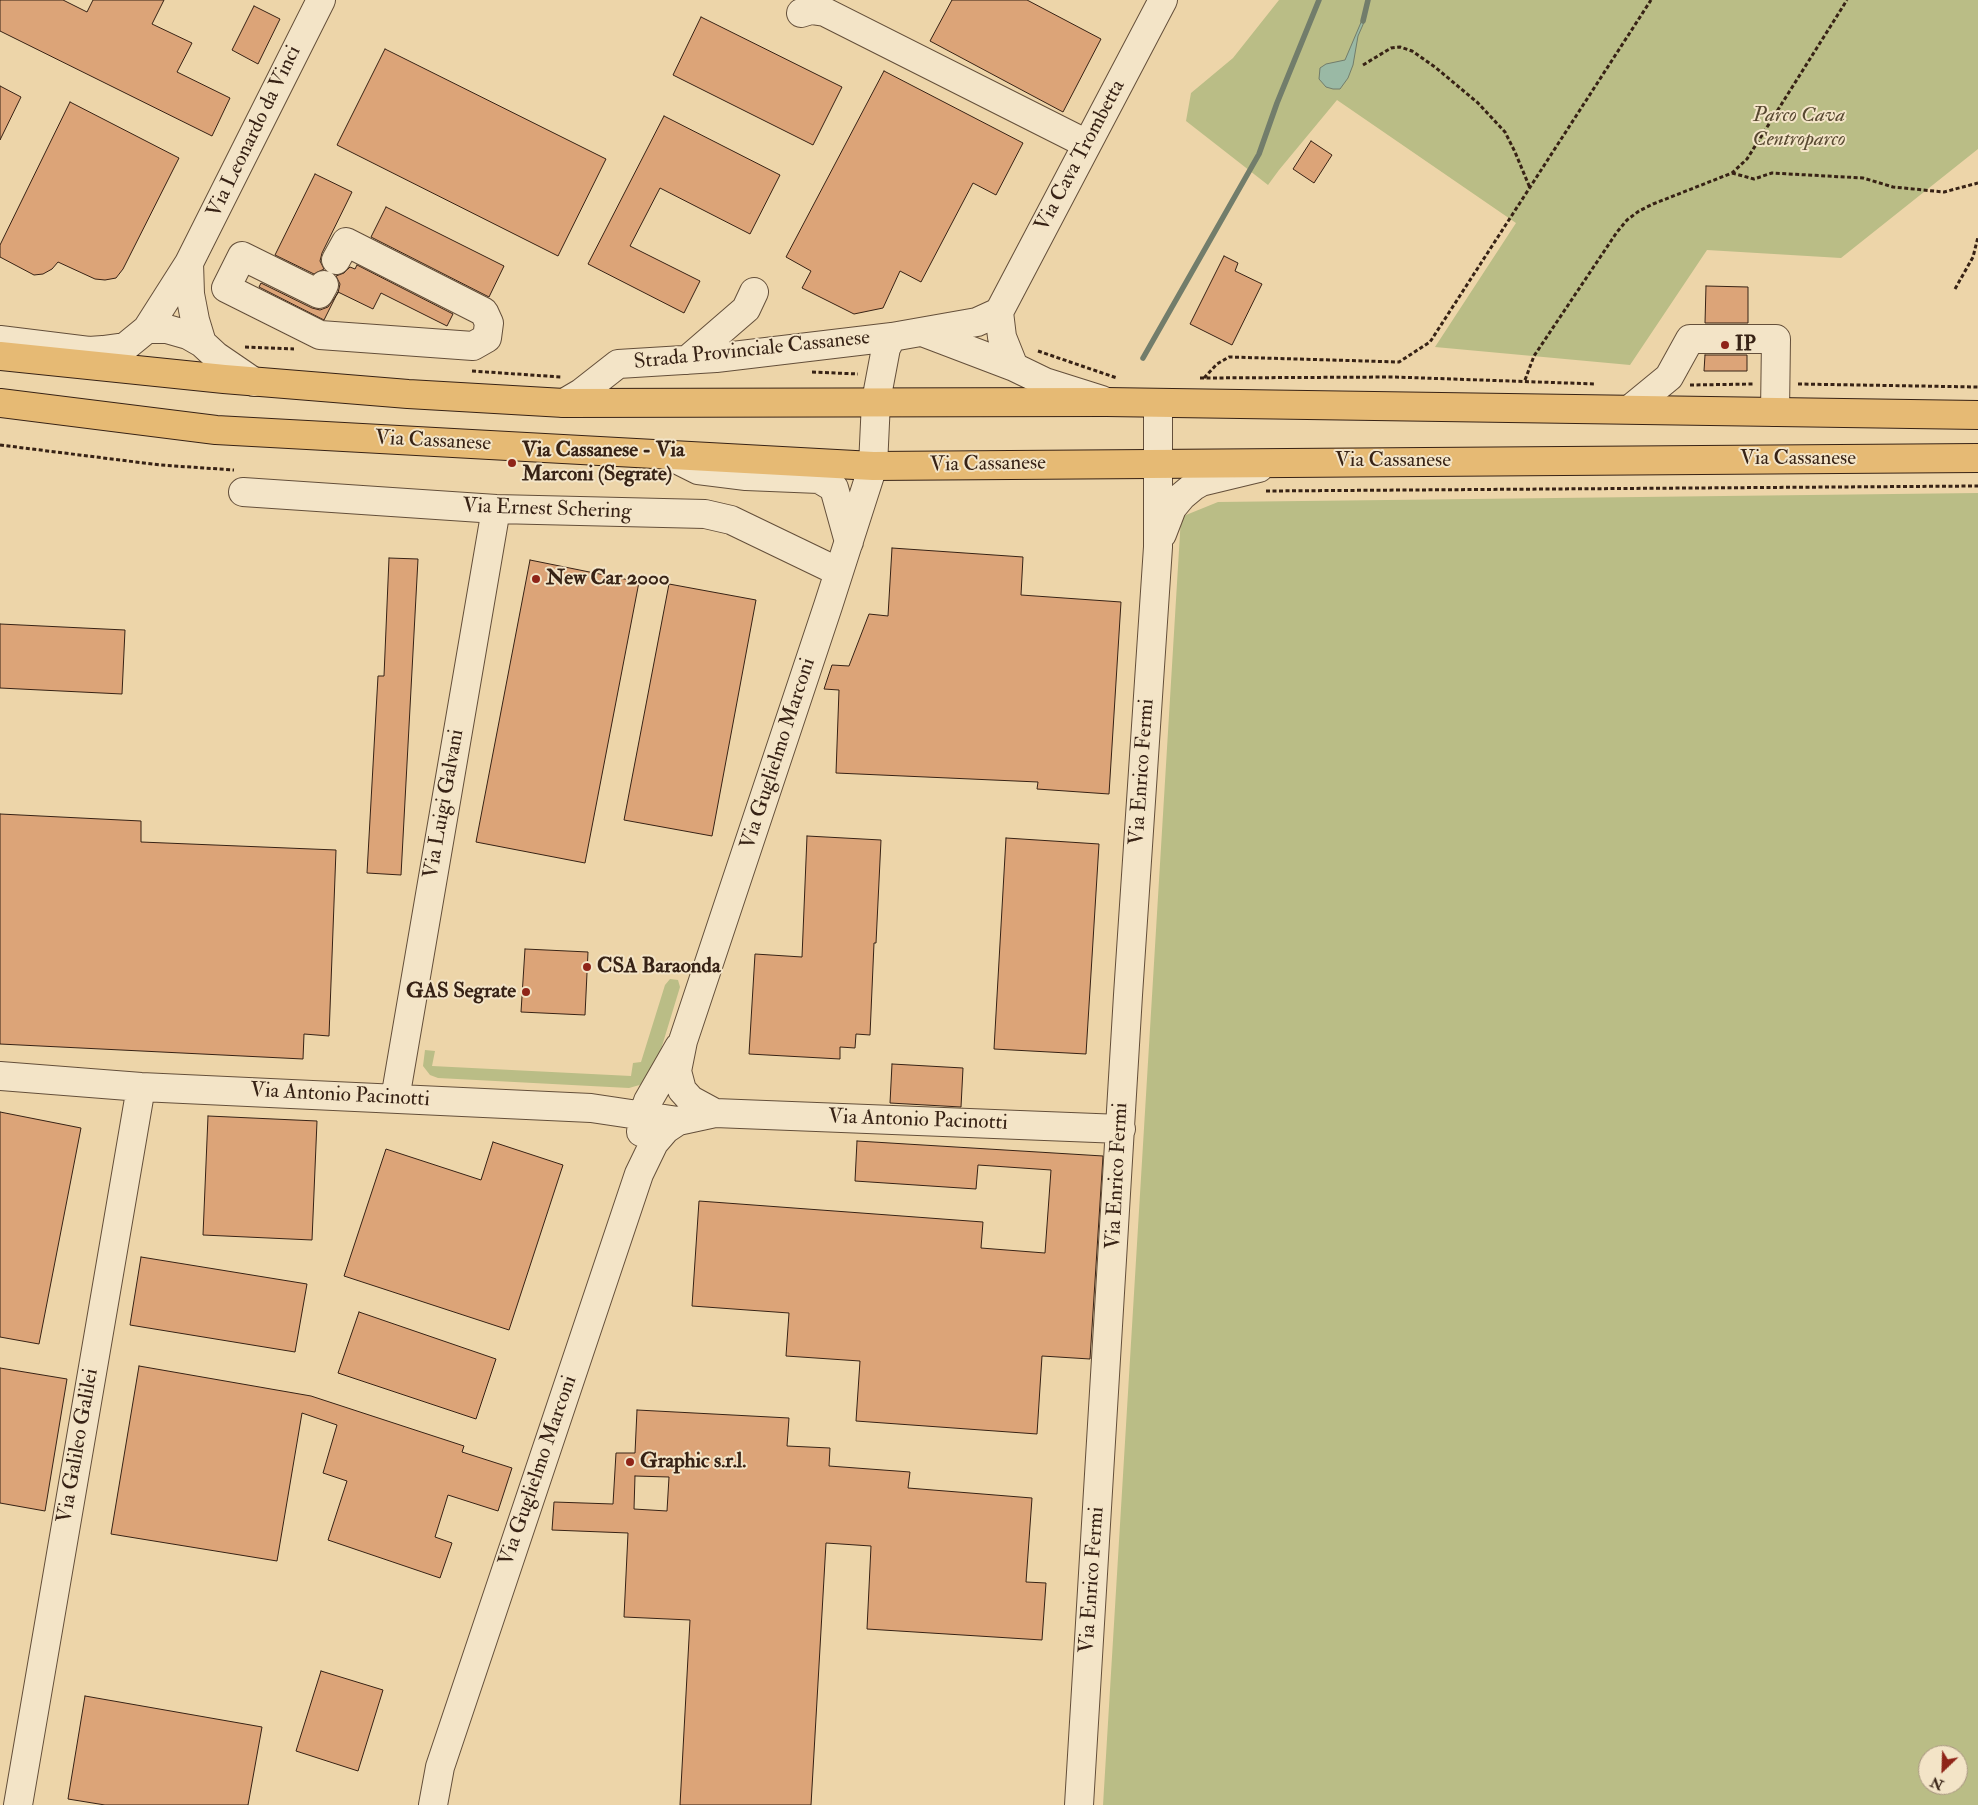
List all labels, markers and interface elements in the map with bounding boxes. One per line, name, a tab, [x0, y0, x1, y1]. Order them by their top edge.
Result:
street label: Via Leonardo da Vinci	[202, 42, 308, 222]
street label: Via Cava Trombetta	[1031, 76, 1131, 236]
park label: Parco Cava Centroparco	[1753, 103, 1845, 153]
street label: Strada Provinciale Cassanese	[633, 326, 871, 376]
place label: IP	[1735, 332, 1756, 358]
marker: IP	[1719, 339, 1731, 351]
street label: Via Cassanese	[374, 426, 492, 458]
place label: Via Cassanese - Via Marconi (Segrate)	[522, 438, 685, 488]
street label: Via Cassanese	[1740, 446, 1856, 472]
street label: Via Cassanese	[1335, 448, 1451, 474]
street label: Via Cassanese	[930, 451, 1046, 479]
marker: Via Cassanese - Via Marconi (Segrate)	[506, 457, 518, 469]
street label: Via Ernest Schering	[462, 494, 632, 526]
place label: New Car 2000	[546, 566, 670, 592]
marker: New Car 2000	[530, 573, 542, 585]
street label: Via Guglielmo Marconi	[736, 655, 822, 853]
street label: Via Enrico Fermi	[1125, 698, 1161, 846]
street label: Via Luigi Galvani	[419, 727, 471, 881]
place label: CSA Baraonda	[597, 954, 721, 980]
marker: CSA Baraonda	[581, 961, 593, 973]
place label: GAS Segrate	[406, 979, 516, 1005]
marker: GAS Segrate	[520, 986, 532, 998]
street label: Via Antonio Pacinotti	[250, 1079, 430, 1113]
street label: Via Enrico Fermi	[1102, 1102, 1134, 1250]
street label: Via Antonio Pacinotti	[828, 1105, 1008, 1137]
street label: Via Galileo Galilei	[53, 1367, 105, 1525]
street label: Via Guglielmo Marconi	[495, 1373, 583, 1569]
place label: Graphic s.r.l.	[640, 1449, 746, 1475]
marker: Graphic s.r.l.	[624, 1456, 636, 1468]
street label: Via Enrico Fermi	[1075, 1506, 1111, 1654]
north arrow	[1918, 1745, 1968, 1795]
text: N	[1928, 1773, 1946, 1794]

